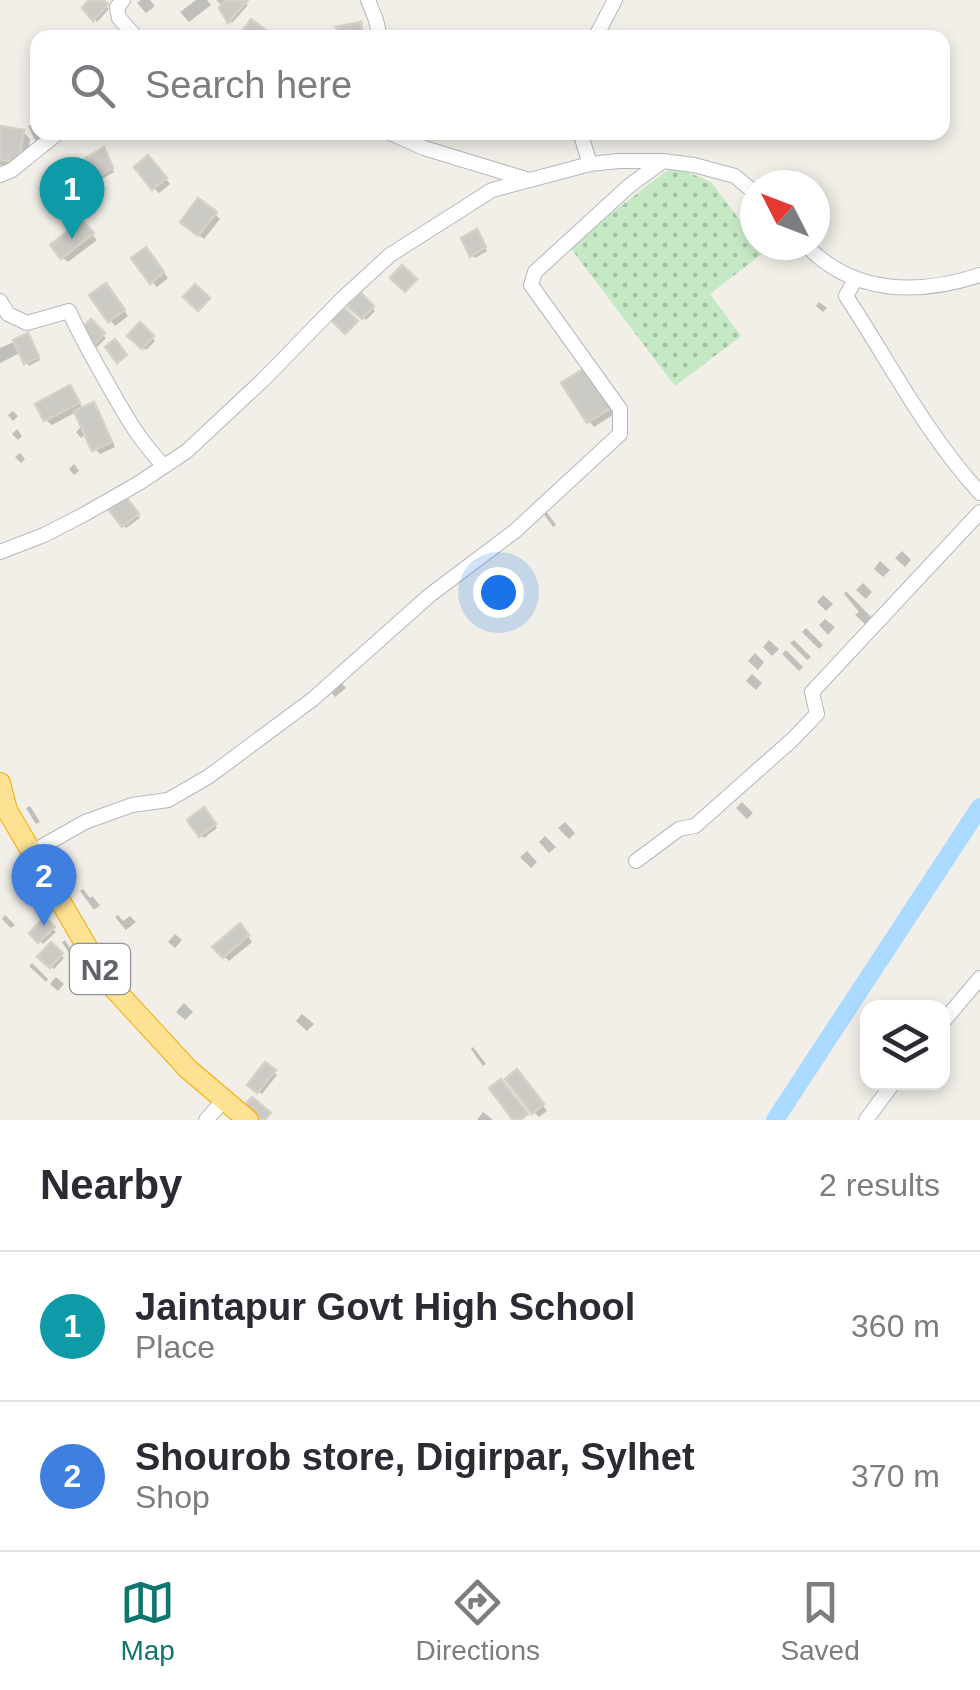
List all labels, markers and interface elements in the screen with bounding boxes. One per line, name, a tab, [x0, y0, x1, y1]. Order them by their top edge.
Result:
search box	[30, 30, 950, 140]
icon: search	[65, 58, 120, 113]
text: Search here	[145, 64, 352, 106]
pin: 1	[40, 156, 104, 239]
north arrow	[740, 170, 830, 260]
your location	[473, 567, 524, 618]
pin: 2	[12, 844, 76, 926]
road number: N2	[70, 944, 130, 994]
map controls	[860, 1000, 950, 1090]
button: layers	[860, 1000, 950, 1090]
text: Nearby	[40, 1161, 182, 1208]
text: 2 results	[819, 1167, 940, 1203]
text: Jaintapur Govt High School	[135, 1286, 635, 1328]
text: 1	[64, 1308, 81, 1344]
text: 360 m	[851, 1308, 940, 1344]
text: Place	[135, 1329, 215, 1365]
text: Shourob store, Digirpar, Sylhet	[135, 1436, 695, 1478]
text: 2	[64, 1458, 81, 1494]
text: 370 m	[851, 1458, 940, 1494]
text: Shop	[135, 1479, 210, 1515]
tab: Map	[120, 1575, 175, 1667]
tab: Directions	[416, 1575, 540, 1667]
tab: Saved	[780, 1575, 860, 1667]

